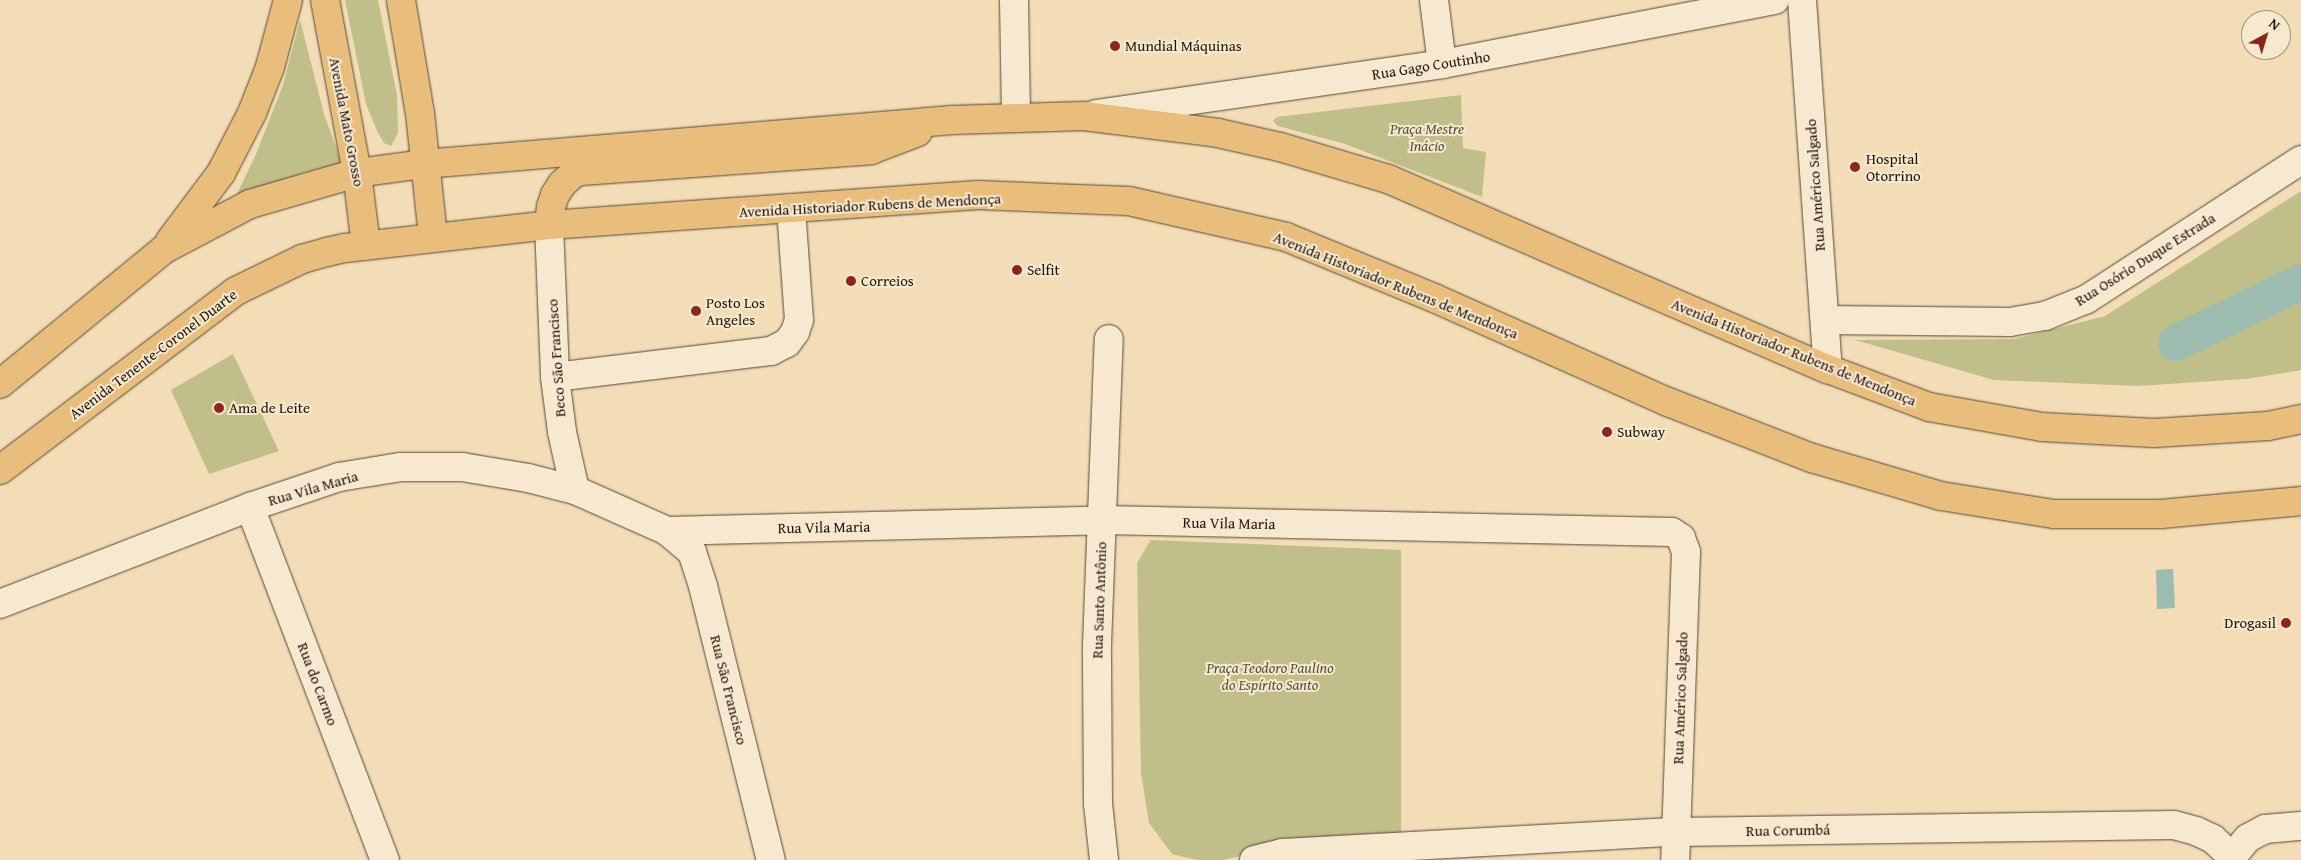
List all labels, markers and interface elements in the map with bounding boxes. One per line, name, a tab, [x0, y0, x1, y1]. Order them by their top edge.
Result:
north arrow	[2241, 10, 2291, 60]
text: N	[2265, 13, 2285, 35]
place label: Mundial Máquinas	[1125, 37, 1242, 55]
marker: Mundial Máquinas	[1109, 40, 1121, 52]
street label: Rua Gago Coutinho	[1371, 47, 1491, 83]
street label: Avenida Mato Grosso	[326, 56, 368, 188]
street label: Rua Américo Salgado	[1801, 118, 1829, 252]
park label: Praça Mestre Inácio	[1390, 119, 1464, 154]
place label: Hospital Otorrino	[1866, 149, 1921, 184]
marker: Hospital Otorrino	[1848, 160, 1862, 174]
street label: Avenida Historiador Rubens de Mendonça	[739, 189, 1001, 221]
street label: Rua Osório Duque Estrada	[2072, 208, 2218, 310]
street label: Avenida Historiador Rubens de Mendonça	[1271, 228, 1521, 342]
place label: Selfit	[1027, 261, 1060, 279]
marker: Selfit	[1011, 264, 1023, 276]
place label: Correios	[861, 272, 914, 290]
marker: Correios	[845, 275, 857, 287]
street label: Avenida Tenente-Coronel Duarte	[66, 285, 240, 423]
place label: Posto Los Angeles	[706, 293, 765, 328]
street label: Avenida Historiador Rubens de Mendonça	[1669, 295, 1919, 409]
street label: Beco São Francisco	[543, 298, 569, 418]
marker: Posto Los Angeles	[690, 305, 702, 317]
place label: Ama de Leite	[229, 399, 310, 417]
marker: Ama de Leite	[213, 402, 225, 414]
place label: Subway	[1617, 423, 1665, 441]
marker: Subway	[1601, 426, 1613, 438]
street label: Rua Vila Maria	[266, 467, 360, 509]
street label: Rua Vila Maria	[1183, 513, 1275, 533]
street label: Rua Vila Maria	[778, 517, 870, 537]
street label: Rua Santo Antônio	[1088, 541, 1110, 659]
place label: Drogasil	[2224, 614, 2276, 632]
marker: Drogasil	[2280, 617, 2292, 629]
street label: Rua Américo Salgado	[1669, 632, 1691, 764]
street label: Rua São Francisco	[707, 633, 751, 747]
street label: Rua do Carmo	[294, 640, 342, 728]
park label: Praça Teodoro Paulino do Espírito Santo	[1206, 658, 1334, 693]
street label: Rua Corumbá	[1746, 820, 1830, 840]

